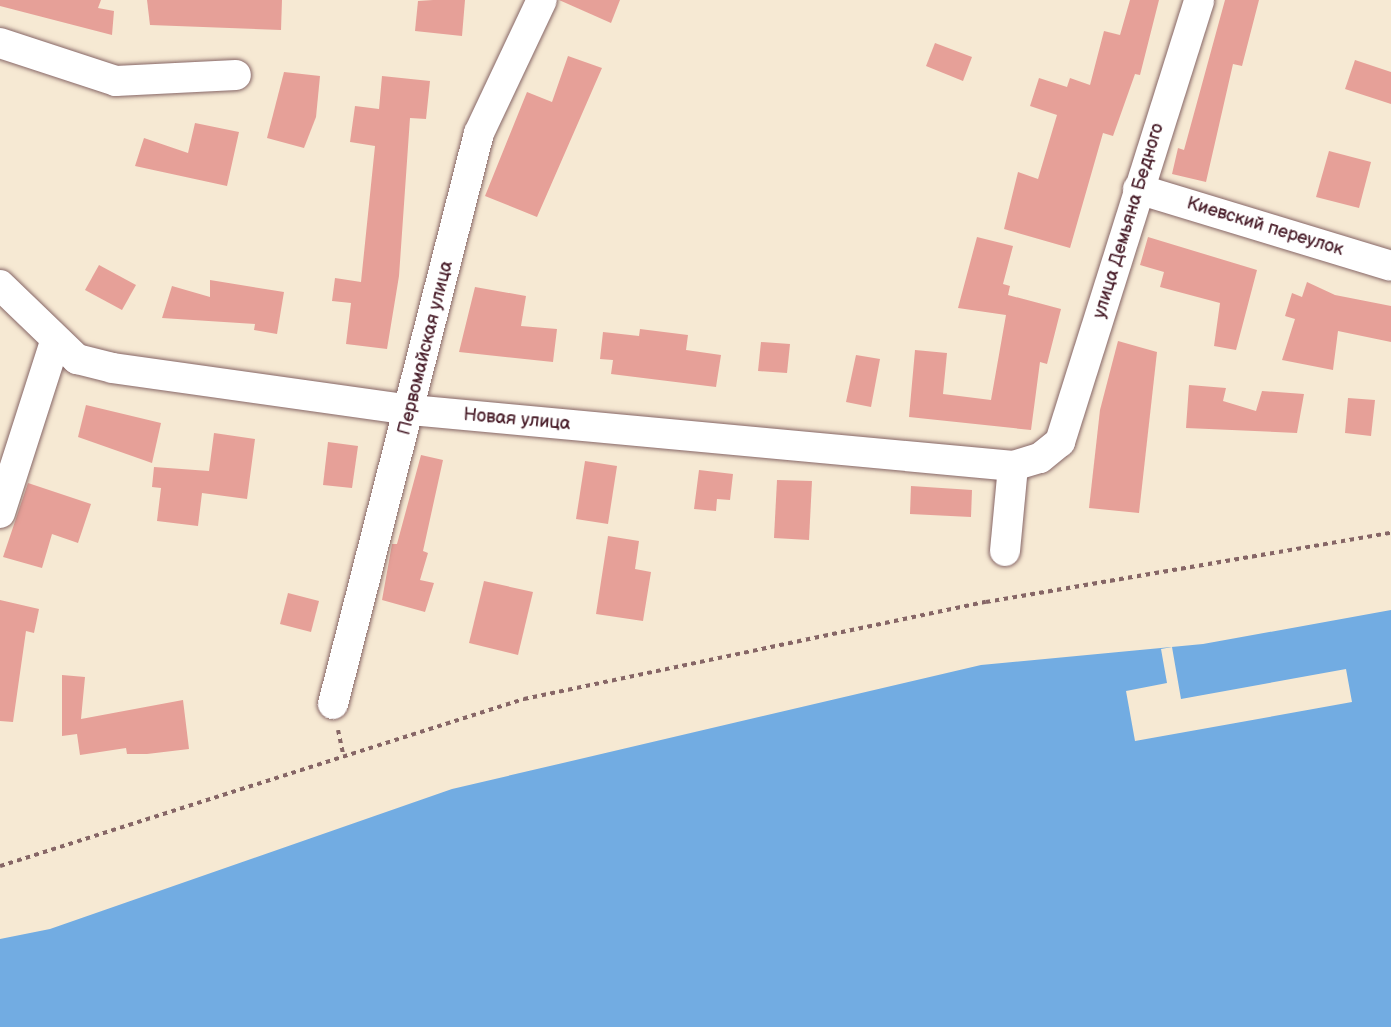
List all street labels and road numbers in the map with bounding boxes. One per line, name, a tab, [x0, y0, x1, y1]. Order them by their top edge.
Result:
street label: улица Демьяна Бедного	[1089, 121, 1169, 321]
street label: Киевский переулок	[1184, 193, 1346, 261]
street label: Первомайская улица	[394, 259, 458, 437]
street label: Новая улица	[463, 405, 571, 435]

